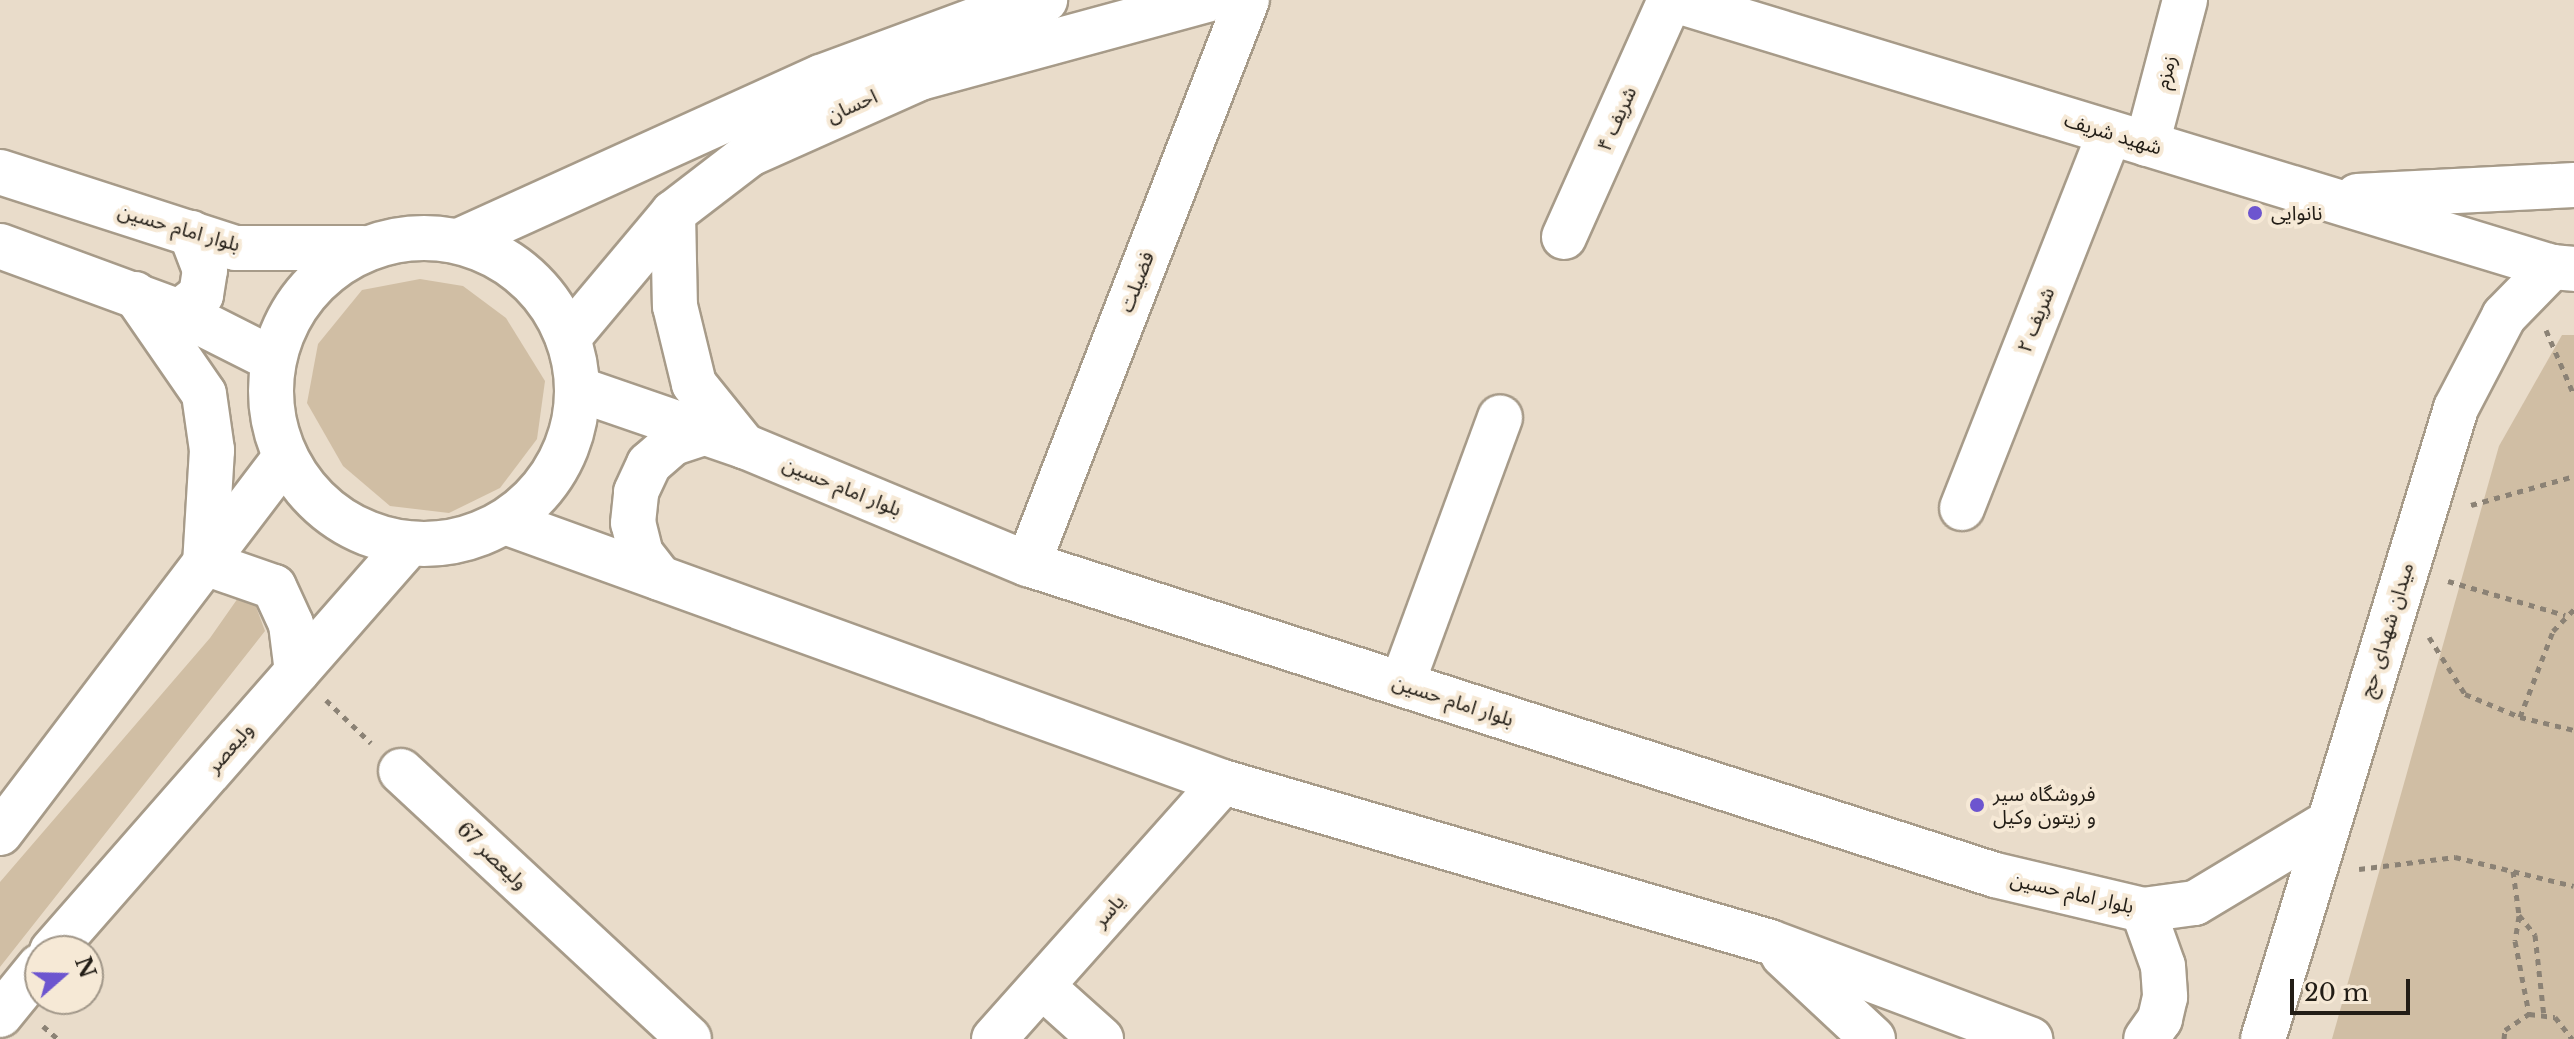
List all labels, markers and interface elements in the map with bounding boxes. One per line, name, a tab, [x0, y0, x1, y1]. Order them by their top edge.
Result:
street label: زمزم	[2150, 53, 2182, 91]
street label: شریف ۴	[1592, 83, 1642, 155]
street label: احسان	[823, 84, 881, 128]
street label: شهید شریف	[2061, 108, 2165, 160]
street label: بلوار امام حسین	[115, 199, 243, 257]
place label: نانوایی	[2271, 201, 2322, 225]
marker: نانوایی	[2246, 204, 2264, 222]
street label: فضیلت	[1114, 248, 1160, 316]
street label: شریف ۲	[2012, 284, 2060, 356]
street label: بلوار امام حسین	[779, 452, 905, 522]
street label: میدان شهدای حج	[2355, 560, 2419, 700]
street label: بلوار امام حسین	[1389, 670, 1517, 732]
street label: ولیعصر	[202, 718, 258, 778]
place label: فروشگاه سیر و زیتون وکیل	[1993, 782, 2096, 829]
marker: فروشگاه سیر و زیتون وکیل	[1968, 796, 1986, 814]
street label: ولیعصر 67	[452, 817, 532, 895]
street label: بلوار امام حسین	[2008, 867, 2136, 919]
street label: یاسر	[1088, 890, 1130, 932]
north arrow	[24, 935, 104, 1015]
text: N	[69, 953, 101, 982]
scale bar	[2294, 963, 2414, 1013]
text: 20 m	[2304, 978, 2369, 1007]

